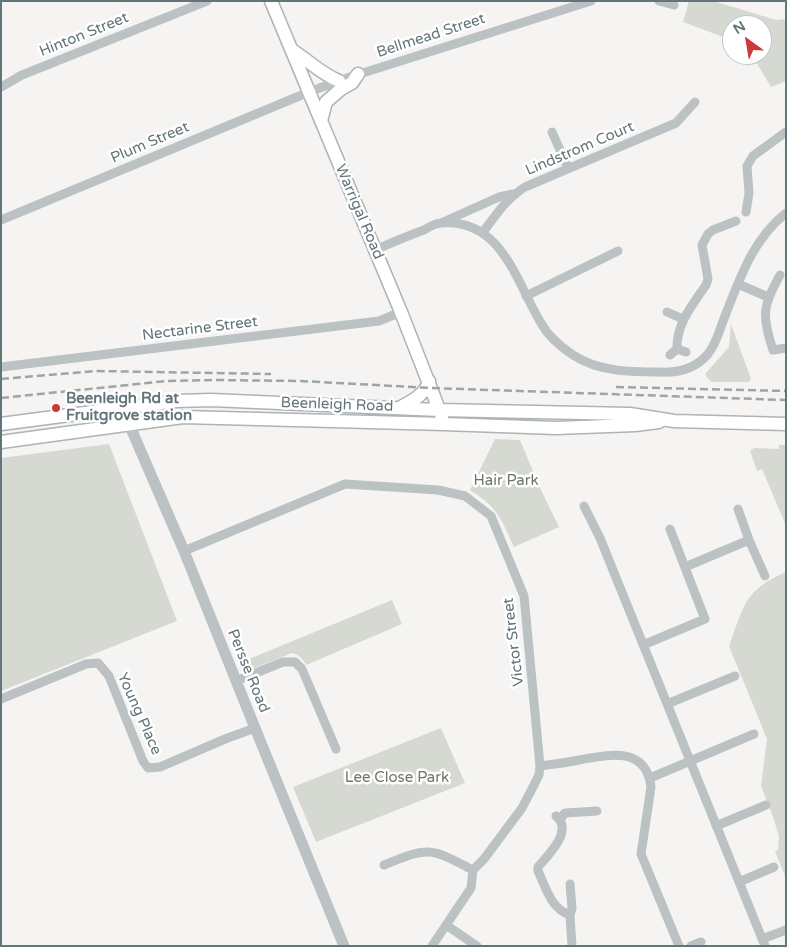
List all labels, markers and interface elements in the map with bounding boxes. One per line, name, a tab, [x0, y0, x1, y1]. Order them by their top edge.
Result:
street label: Hinton Street	[37, 9, 131, 61]
street label: Bellmead Street	[374, 10, 488, 62]
north arrow	[722, 15, 772, 65]
text: N	[730, 18, 749, 38]
street label: Plum Street	[108, 118, 192, 168]
street label: Lindstrom Court	[523, 118, 637, 180]
street label: Warrigal Road	[331, 162, 387, 262]
street label: Nectarine Street	[141, 313, 259, 345]
place label: Beenleigh Rd at Fruitgrove station	[66, 390, 192, 425]
street label: Beenleigh Road	[280, 394, 394, 416]
marker: Beenleigh Rd at Fruitgrove station	[50, 402, 62, 414]
park label: Hair Park	[473, 472, 539, 490]
street label: Victor Street	[500, 597, 528, 687]
street label: Persse Road	[223, 627, 273, 715]
street label: Young Place	[113, 670, 165, 758]
park label: Lee Close Park	[345, 769, 449, 787]

